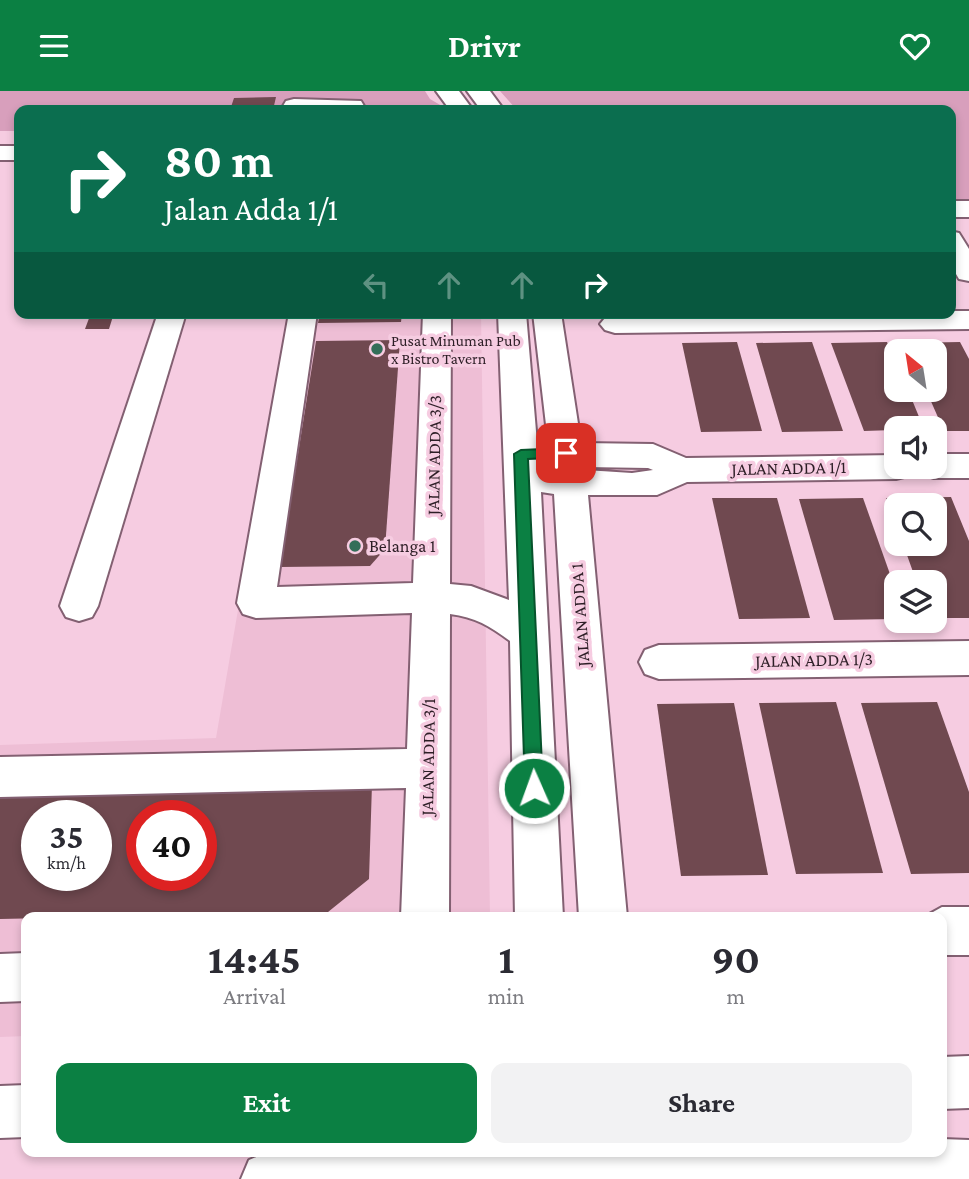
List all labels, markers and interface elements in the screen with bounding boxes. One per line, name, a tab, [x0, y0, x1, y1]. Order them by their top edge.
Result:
icon: menu	[35, 27, 73, 65]
icon: heart	[896, 27, 934, 65]
text: Drivr	[448, 28, 521, 64]
icon: right	[49, 133, 140, 224]
text: 80 m	[164, 133, 273, 188]
text: Jalan Adda 1/1	[164, 191, 338, 227]
icon: left	[357, 266, 395, 304]
icon: ahead	[430, 266, 468, 304]
icon: ahead	[503, 266, 541, 304]
icon: right	[576, 266, 614, 304]
place label: Pusat Minuman Pub x Bistro Tavern	[391, 332, 521, 367]
north arrow	[884, 339, 947, 403]
map controls	[884, 339, 947, 633]
marker: Pusat Minuman Pub x Bistro Tavern	[369, 341, 385, 357]
street label: JALAN ADDA 3/3	[423, 395, 445, 517]
button: sound	[884, 416, 947, 479]
pin	[536, 423, 596, 483]
icon: arrive	[547, 434, 585, 472]
street label: JALAN ADDA 1/1	[729, 457, 847, 479]
button: search	[884, 493, 947, 556]
place label: Belanga 1	[369, 536, 436, 556]
marker: Belanga 1	[347, 538, 363, 554]
street label: JALAN ADDA 1	[566, 563, 594, 669]
button: layers	[884, 570, 947, 633]
street label: JALAN ADDA 1/3	[753, 649, 873, 671]
street label: JALAN ADDA 3/1	[417, 698, 439, 818]
position arrow	[497, 751, 571, 825]
speed limit sign: 40	[126, 800, 217, 891]
text: 35	[49, 817, 84, 856]
text: km/h	[47, 853, 86, 873]
text: 14:45	[208, 935, 301, 982]
text: 1	[498, 935, 514, 982]
text: 90	[712, 935, 760, 982]
text: Arrival	[223, 983, 286, 1009]
text: min	[488, 983, 525, 1009]
text: m	[727, 983, 745, 1009]
button: Exit	[56, 1063, 477, 1143]
button: Share	[491, 1063, 912, 1143]

